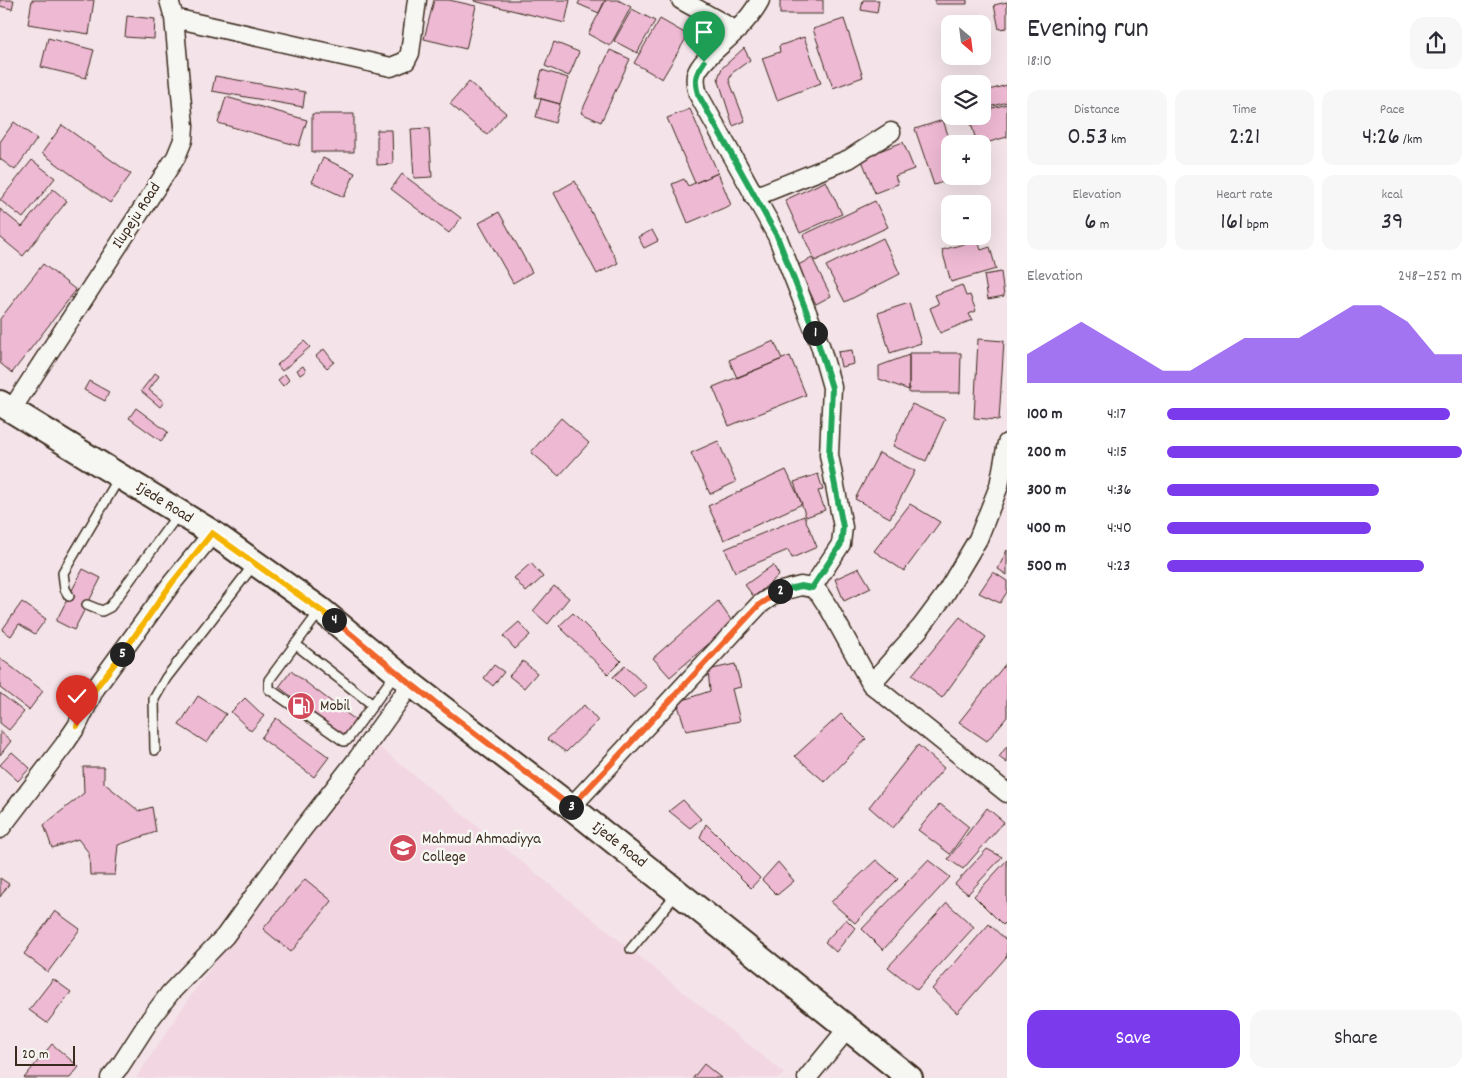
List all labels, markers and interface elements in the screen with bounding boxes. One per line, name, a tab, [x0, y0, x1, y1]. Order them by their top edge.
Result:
pin	[683, 11, 725, 62]
text: Evening run	[1027, 11, 1149, 51]
north arrow	[941, 15, 991, 65]
map controls	[941, 15, 991, 245]
button: share	[1410, 17, 1462, 69]
icon: arrive	[690, 18, 718, 46]
text: 18:10	[1027, 50, 1052, 73]
button: layers	[941, 75, 991, 125]
text: Distance	[1074, 100, 1120, 120]
text: Time	[1233, 100, 1256, 120]
text: Pace	[1380, 100, 1405, 120]
text: 0.53	[1067, 120, 1108, 156]
text: 2:21	[1229, 120, 1260, 156]
text: 4:26	[1362, 120, 1400, 156]
text: km	[1108, 130, 1126, 150]
text: /km	[1400, 130, 1422, 150]
button: +	[941, 135, 991, 185]
street label: Ilupeju Road	[107, 178, 167, 254]
text: Elevation	[1072, 185, 1121, 205]
text: Heart rate	[1216, 185, 1273, 205]
text: kcal	[1382, 185, 1403, 205]
button: −	[941, 195, 991, 245]
text: 6	[1084, 205, 1097, 241]
text: 161	[1220, 205, 1243, 241]
text: 39	[1381, 205, 1403, 241]
text: m	[1097, 215, 1109, 235]
text: bpm	[1243, 215, 1269, 235]
text: Elevation	[1027, 265, 1083, 288]
text: 248–252 m	[1398, 265, 1462, 288]
pin: 1	[802, 320, 828, 346]
text: 1	[814, 323, 817, 343]
text: 100 m	[1027, 403, 1063, 426]
text: 4:17	[1107, 403, 1126, 426]
text: 200 m	[1027, 441, 1066, 464]
text: 4:15	[1107, 441, 1127, 464]
street label: Ijede Road	[131, 476, 197, 530]
text: 300 m	[1027, 479, 1066, 502]
text: 4:36	[1107, 479, 1131, 502]
text: 400 m	[1027, 517, 1066, 540]
text: 4:40	[1107, 517, 1132, 540]
text: 500 m	[1027, 555, 1067, 578]
text: 4:23	[1107, 555, 1130, 578]
pin: 2	[768, 578, 792, 604]
text: 2	[777, 581, 784, 601]
pin: 4	[322, 608, 346, 632]
text: 4	[332, 610, 337, 630]
pin: 5	[110, 642, 134, 666]
text: 5	[119, 644, 126, 664]
pin	[56, 675, 98, 726]
icon: check	[63, 682, 91, 710]
fuel station icon: Mobil	[286, 691, 316, 721]
place label: Mobil	[320, 695, 350, 718]
pin: 3	[558, 794, 584, 820]
text: 3	[568, 797, 575, 817]
street label: Ijede Road	[587, 816, 651, 874]
place label: Mahmud Ahmadiyya College	[422, 828, 541, 869]
school or university icon: Mahmud Ahmadiyya College	[388, 833, 418, 863]
button: Save	[1027, 1010, 1240, 1068]
button: Share	[1250, 1010, 1462, 1068]
scale bar	[15, 1043, 75, 1066]
text: 20 m	[22, 1045, 49, 1065]

